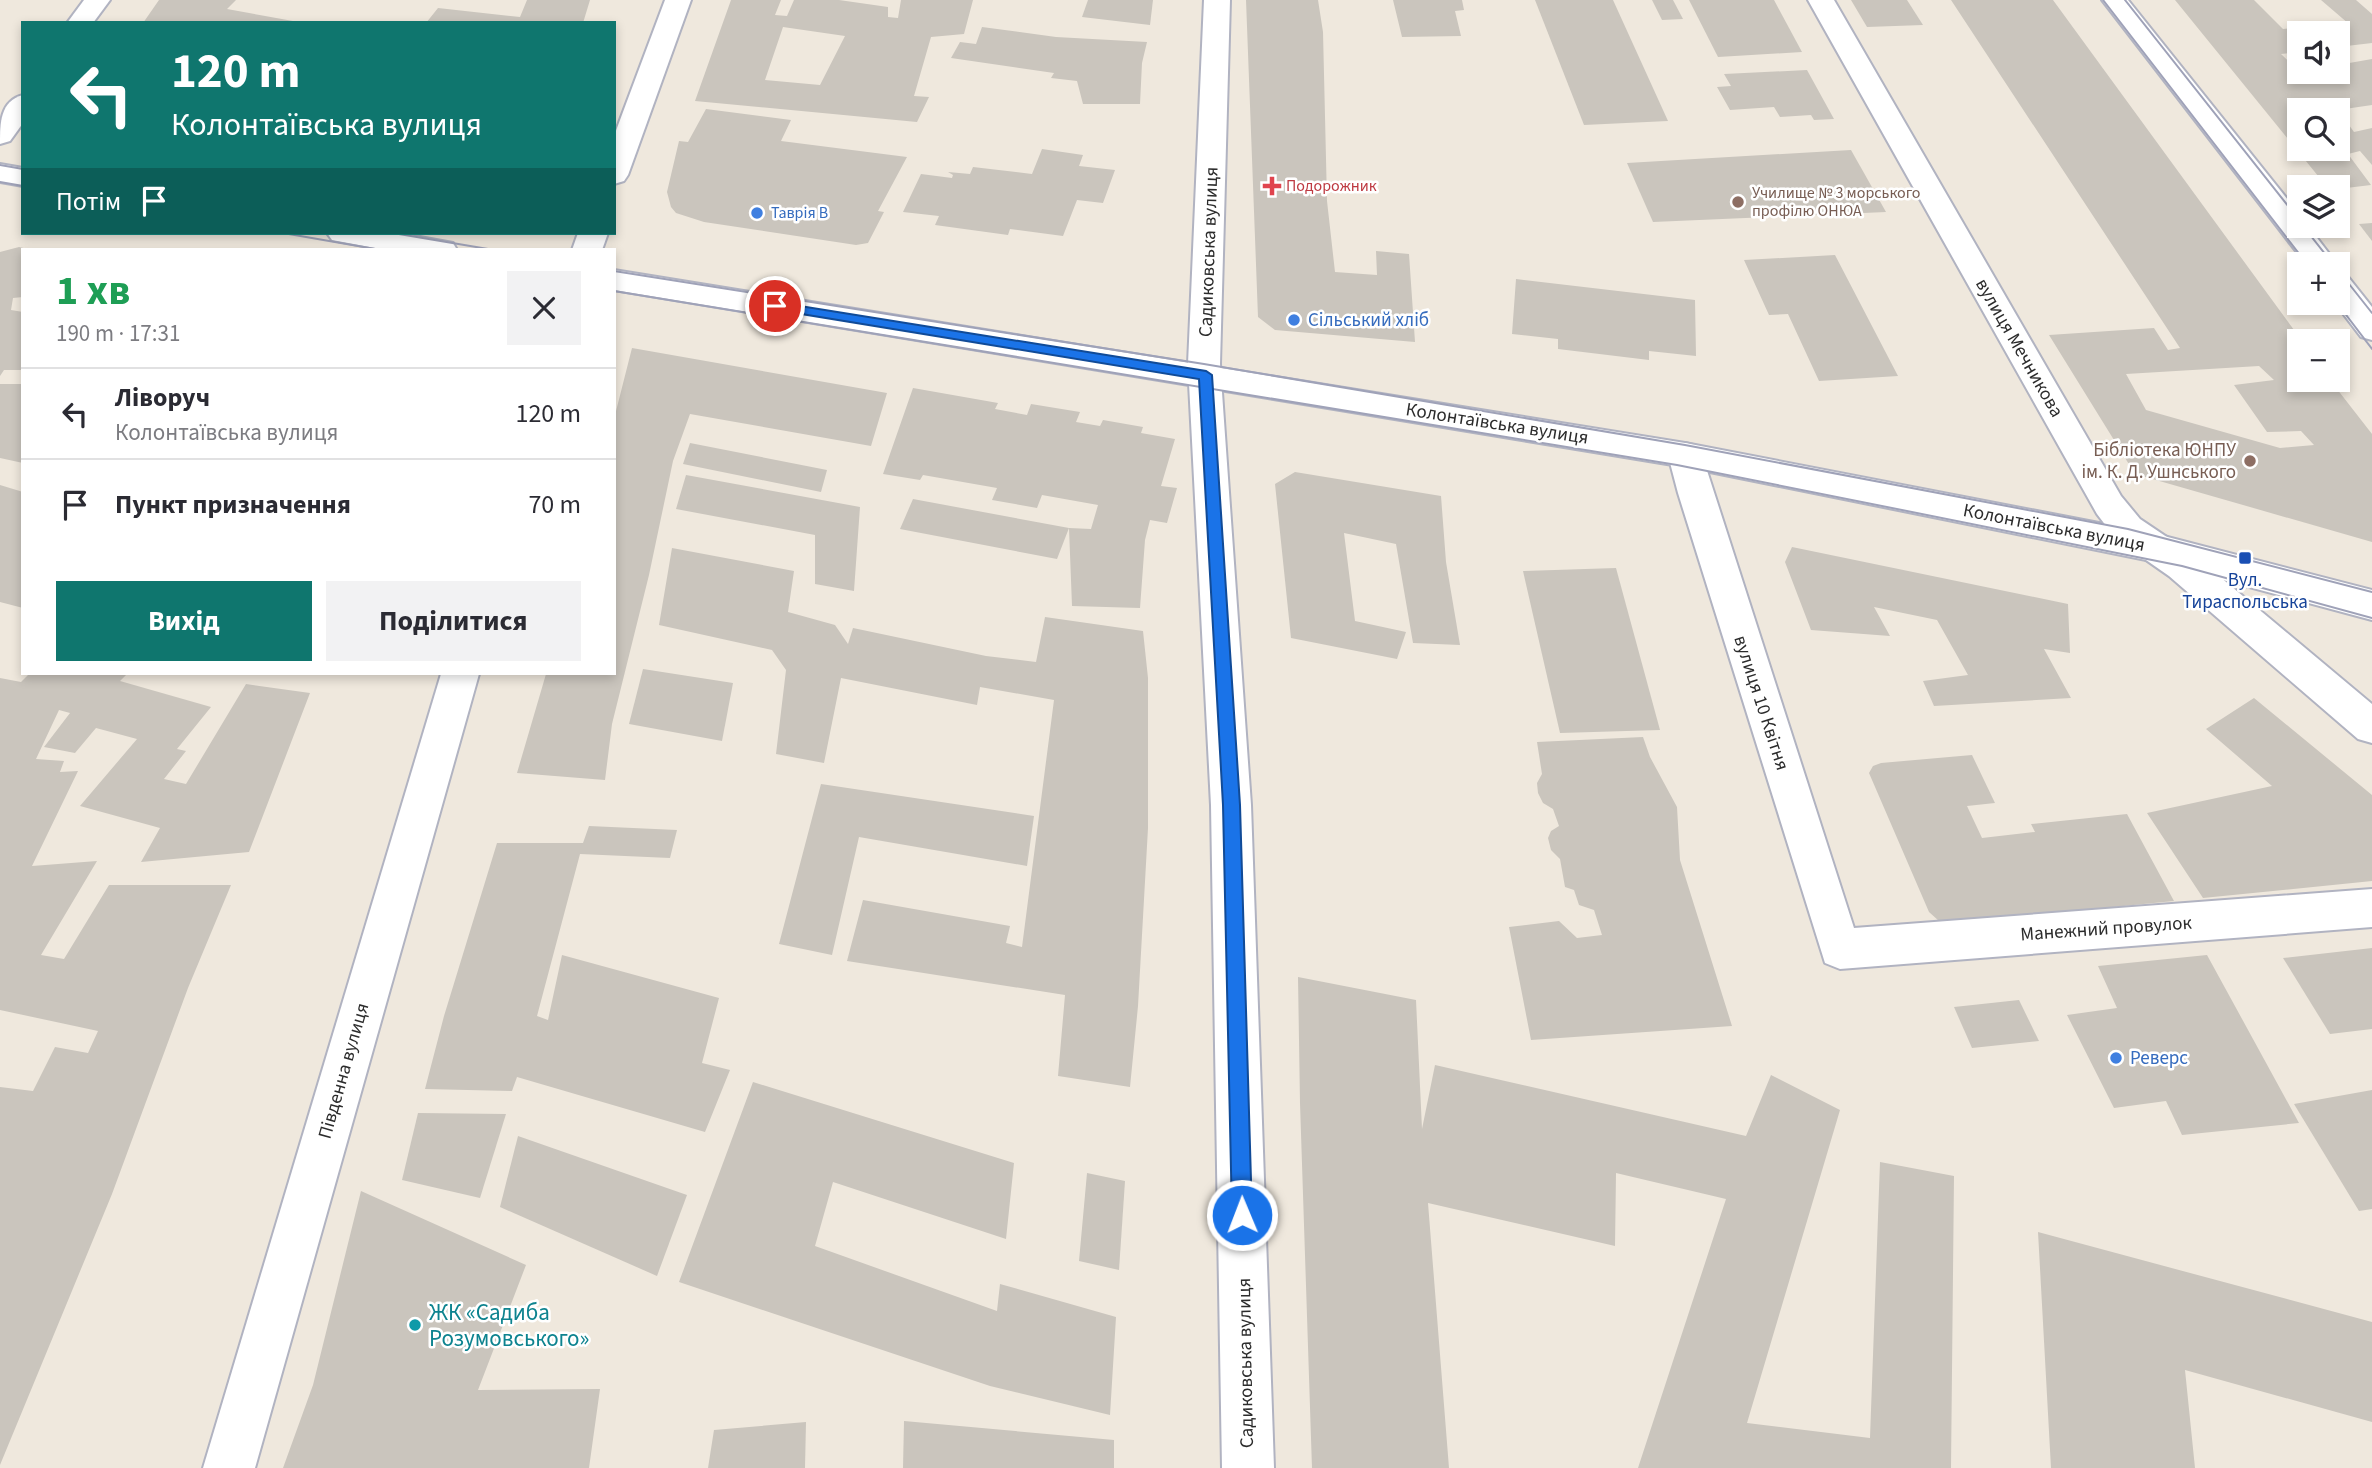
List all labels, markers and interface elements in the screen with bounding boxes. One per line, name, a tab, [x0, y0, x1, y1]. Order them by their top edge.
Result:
map controls	[2287, 21, 2350, 392]
button: sound	[2287, 21, 2350, 84]
text: 120 m	[171, 37, 300, 107]
icon: left	[56, 49, 147, 140]
button: search	[2287, 98, 2350, 161]
text: Колонтаївська вулиця	[171, 102, 482, 148]
street label: Садиковська вулиця	[1193, 166, 1225, 338]
place label: Подорожник	[1286, 175, 1377, 197]
button: layers	[2287, 175, 2350, 238]
marker: Подорожник	[1264, 178, 1280, 194]
icon: arrive	[135, 182, 173, 220]
place label: Училище № 3 морського профілю ОНЮА	[1752, 182, 1920, 222]
text: Потім	[56, 183, 121, 220]
marker: Училище № 3 морського профілю ОНЮА	[1730, 194, 1746, 210]
place label: Таврія В	[771, 202, 828, 224]
marker: Таврія В	[749, 205, 765, 221]
button: +	[2287, 252, 2350, 315]
text: 1 хв	[56, 261, 130, 321]
button: close	[507, 271, 581, 345]
street label: вулиця Мечникова	[1968, 274, 2070, 422]
pin	[745, 276, 805, 336]
icon: arrive	[756, 287, 794, 325]
place label: Сільський хліб	[1308, 307, 1429, 334]
marker: Сільський хліб	[1286, 312, 1302, 328]
text: 190 m · 17:31	[56, 317, 180, 350]
button: −	[2287, 329, 2350, 392]
text: Ліворуч	[115, 379, 210, 416]
icon: left	[56, 395, 94, 433]
text: 120 m	[515, 395, 581, 432]
street label: Колонтаївська вулиця	[1404, 396, 1590, 452]
text: Колонтаївська вулиця	[115, 416, 338, 449]
place label: Бібліотека ЮНПУ ім. К. Д. Ушнського	[2081, 437, 2236, 486]
marker: Бібліотека ЮНПУ ім. К. Д. Ушнського	[2242, 453, 2258, 469]
icon: arrive	[56, 486, 94, 524]
text: Пункт призначення	[115, 486, 351, 523]
text: 70 m	[528, 486, 581, 523]
street label: Колонтаївська вулиця	[1961, 497, 2147, 559]
marker: Вул. Тираспольська	[2237, 550, 2253, 566]
place label: Вул. Тираспольська	[2182, 567, 2308, 616]
button: Вихід	[56, 581, 312, 661]
button: Поділитися	[326, 581, 581, 661]
street label: вулиця 10 Квітня	[1726, 632, 1796, 774]
street label: Манежний провулок	[2019, 909, 2193, 948]
street label: Південна вулиця	[312, 1000, 376, 1142]
place label: Реверс	[2130, 1045, 2188, 1072]
marker: Реверс	[2108, 1050, 2124, 1066]
position arrow	[1205, 1178, 1279, 1252]
street label: Садиковська вулиця	[1231, 1278, 1261, 1448]
place label: ЖК «Садиба Розумовського»	[429, 1296, 589, 1355]
marker: ЖК «Садиба Розумовського»	[407, 1317, 423, 1333]

